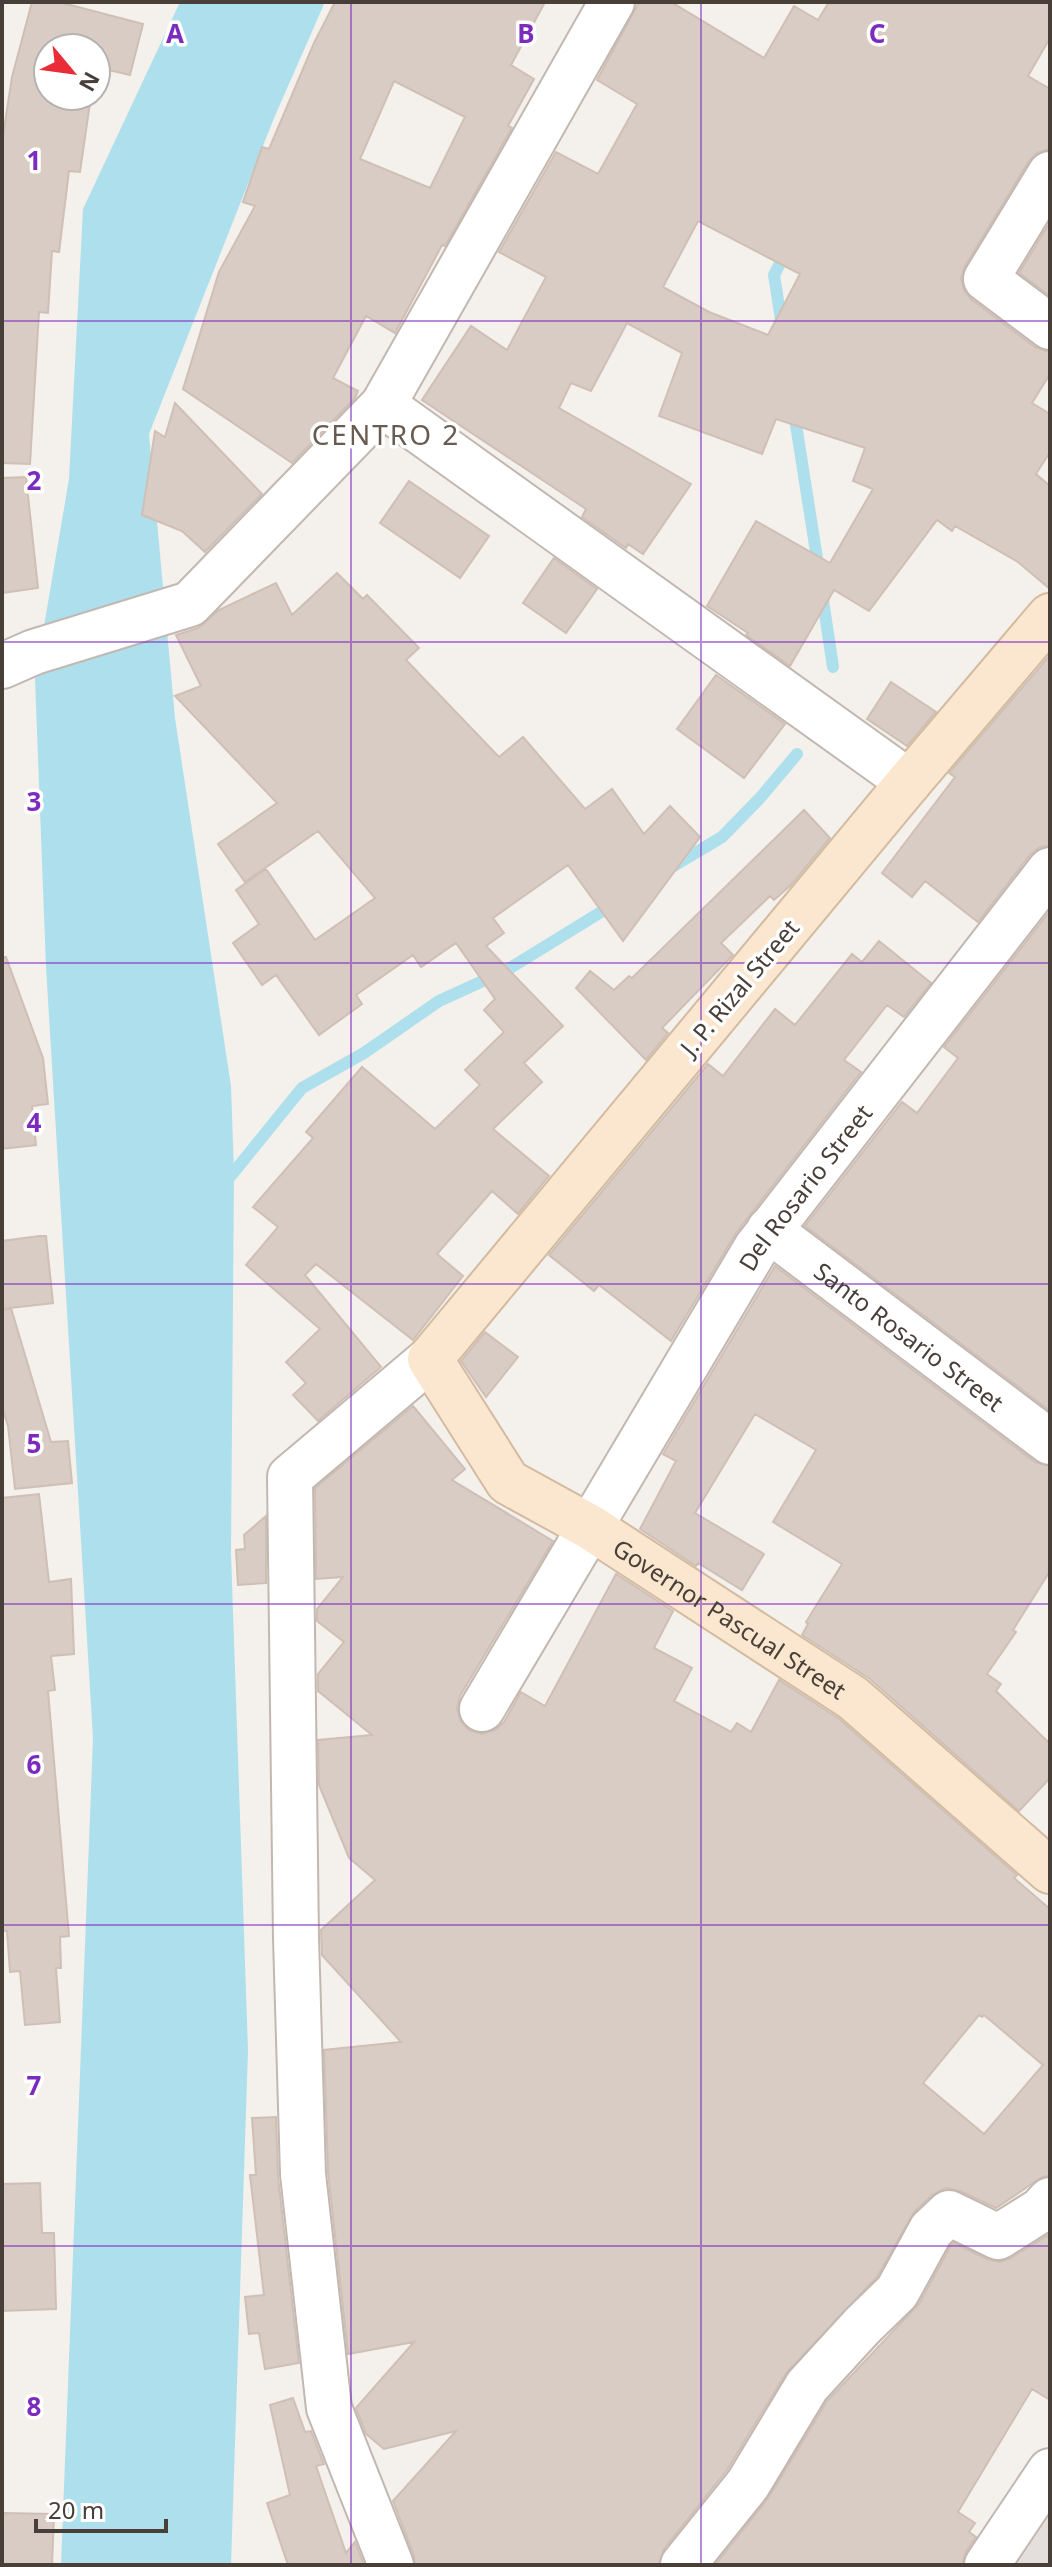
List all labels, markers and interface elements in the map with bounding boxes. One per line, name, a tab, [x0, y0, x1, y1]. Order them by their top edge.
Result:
text: A	[166, 15, 184, 51]
text: B	[517, 15, 535, 51]
text: C	[869, 15, 885, 51]
north arrow	[32, 32, 112, 112]
text: N	[73, 67, 108, 97]
text: 1	[27, 142, 41, 178]
district label: CENTRO 2	[312, 415, 460, 453]
text: 2	[27, 462, 42, 498]
text: 3	[27, 783, 41, 819]
street label: J. P. Rizal Street	[671, 912, 806, 1064]
street label: Del Rosario Street	[730, 1097, 879, 1276]
text: 4	[27, 1104, 42, 1140]
street label: Santo Rosario Street	[808, 1254, 1011, 1418]
text: 5	[27, 1425, 41, 1461]
street label: Governor Pascual Street	[607, 1530, 853, 1706]
text: 6	[27, 1746, 42, 1782]
text: 7	[27, 2067, 42, 2103]
text: 8	[27, 2388, 41, 2424]
scale bar	[36, 2483, 166, 2533]
text: 20 m	[48, 2493, 104, 2526]

